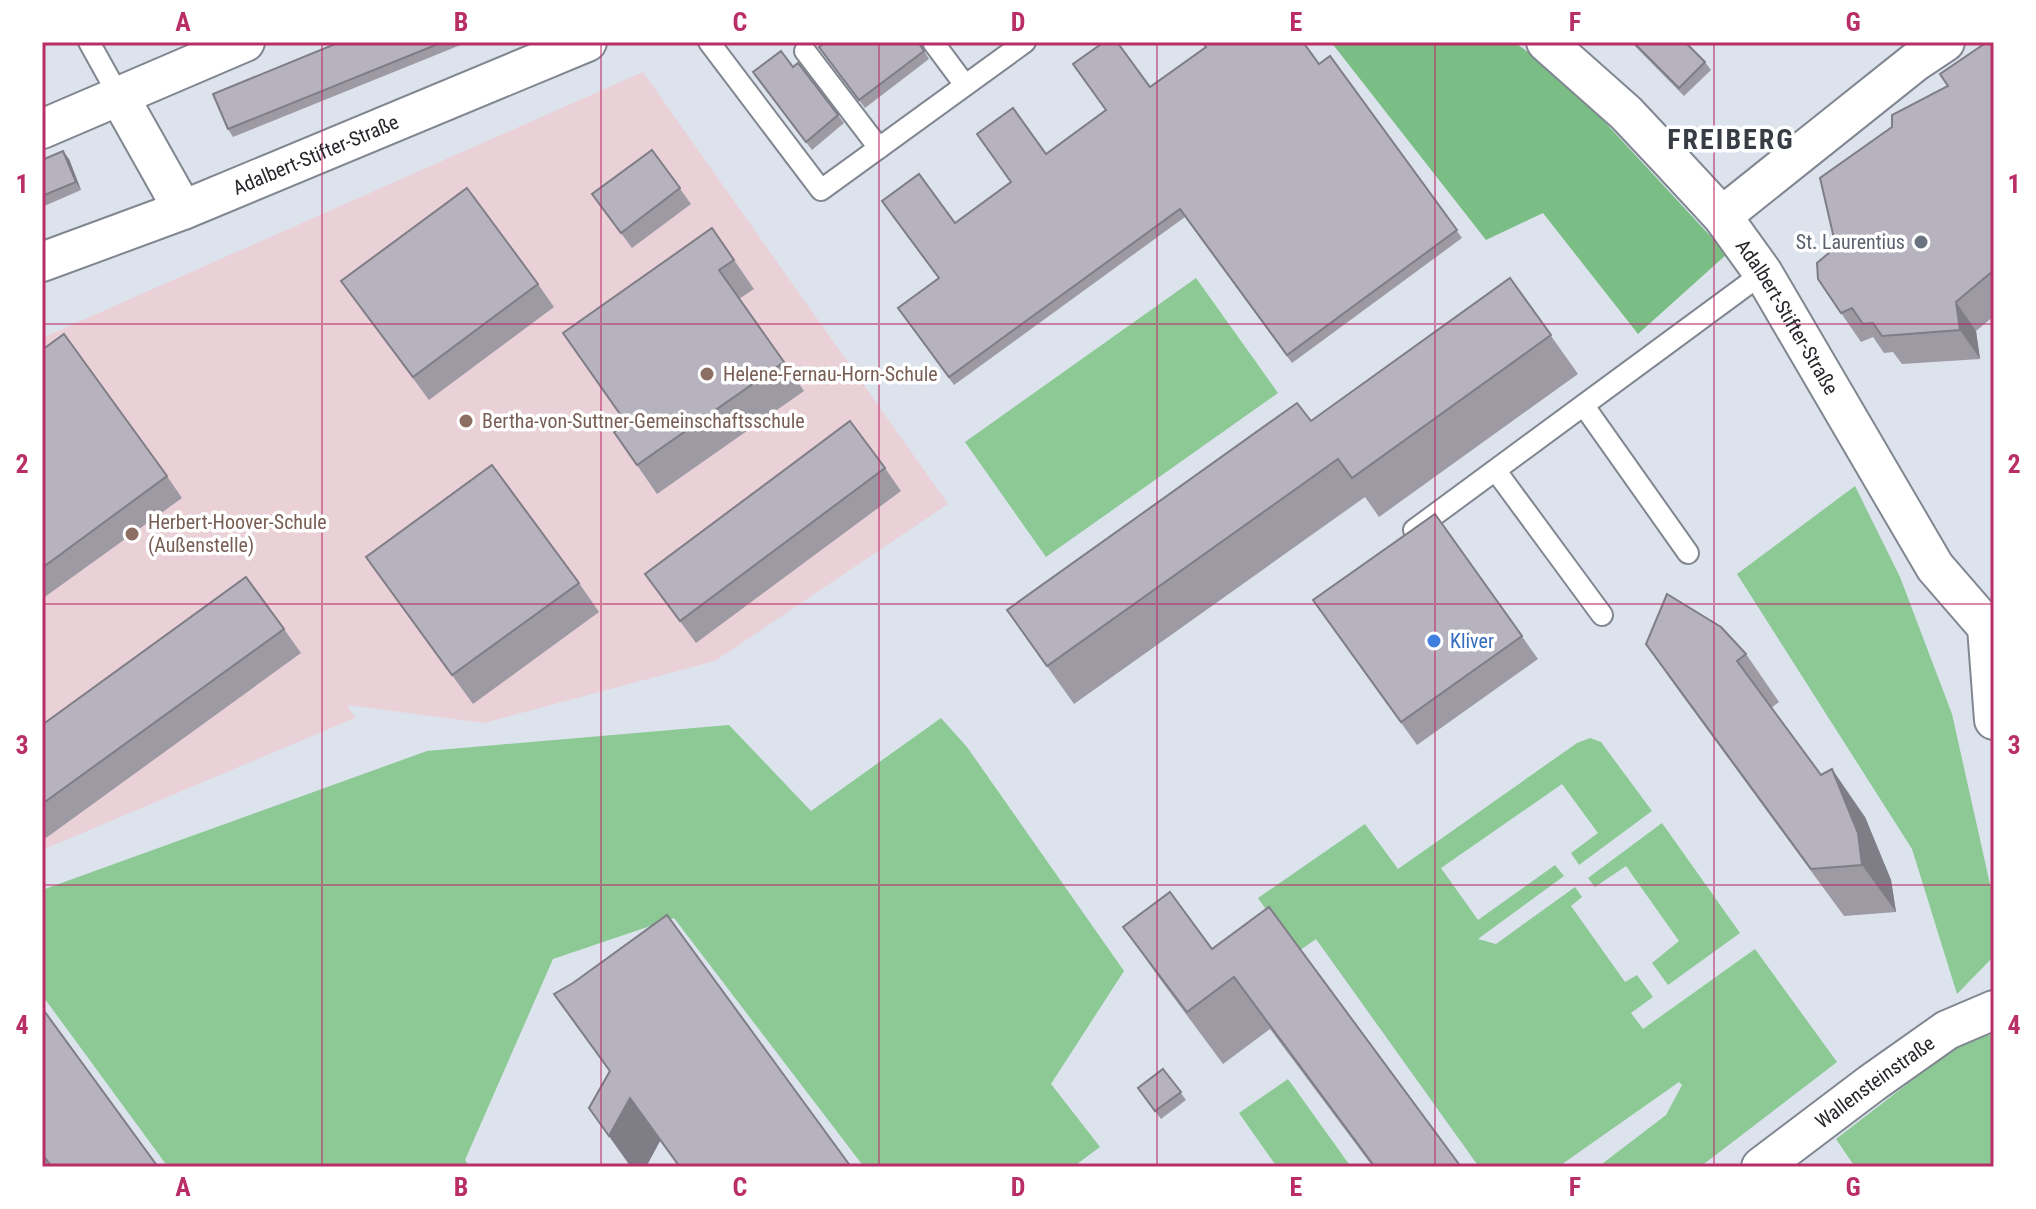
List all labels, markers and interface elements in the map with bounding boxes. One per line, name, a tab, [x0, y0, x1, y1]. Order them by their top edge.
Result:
text: A	[175, 7, 191, 37]
text: B	[454, 7, 468, 37]
text: C	[733, 7, 748, 37]
text: D	[1011, 7, 1025, 37]
text: E	[1290, 7, 1303, 37]
text: F	[1569, 7, 1581, 37]
text: G	[1845, 7, 1861, 37]
street label: Adalbert-Stifter-Straße	[229, 110, 402, 200]
district label: FREIBERG	[1667, 123, 1795, 156]
text: 1	[15, 169, 29, 199]
text: 1	[2007, 169, 2021, 199]
place label: St. Laurentius	[1796, 230, 1905, 254]
marker: St. Laurentius	[1912, 233, 1930, 251]
street label: Adalbert-Stifter-Straße	[1731, 235, 1843, 399]
place label: Helene-Fernau-Horn-Schule	[723, 362, 938, 386]
marker: Helene-Fernau-Horn-Schule	[698, 365, 716, 383]
place label: Bertha-von-Suttner-Gemeinschaftsschule	[482, 409, 805, 433]
marker: Bertha-von-Suttner-Gemeinschaftsschule	[457, 412, 475, 430]
text: 2	[15, 449, 29, 479]
text: 2	[2007, 449, 2021, 479]
place label: Herbert-Hoover-Schule (Außenstelle)	[148, 510, 327, 557]
marker: Herbert-Hoover-Schule (Außenstelle)	[123, 525, 141, 543]
place label: Kliver	[1450, 629, 1494, 653]
marker: Kliver	[1425, 632, 1443, 650]
text: 3	[15, 730, 29, 760]
text: 3	[2007, 730, 2021, 760]
text: 4	[15, 1010, 29, 1040]
text: 4	[2007, 1010, 2021, 1040]
street label: Wallensteinstraße	[1811, 1031, 1939, 1134]
text: A	[175, 1172, 191, 1202]
text: B	[454, 1172, 468, 1202]
text: C	[733, 1172, 748, 1202]
text: D	[1011, 1172, 1025, 1202]
text: E	[1290, 1172, 1303, 1202]
text: F	[1569, 1172, 1581, 1202]
text: G	[1845, 1172, 1861, 1202]

